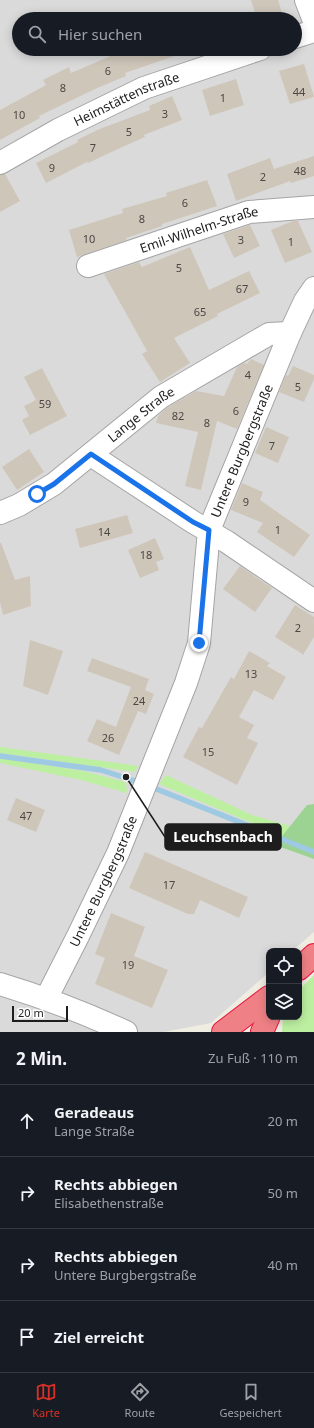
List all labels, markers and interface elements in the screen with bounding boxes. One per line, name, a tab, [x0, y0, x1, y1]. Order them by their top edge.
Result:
search box	[12, 12, 302, 56]
icon: search	[26, 23, 48, 45]
text: Hier suchen	[58, 24, 142, 44]
house number: 6	[105, 63, 111, 78]
street label: Heimstättenstraße	[70, 68, 182, 130]
house number: 8	[60, 80, 66, 95]
house number: 44	[293, 84, 306, 99]
house number: 1	[220, 90, 226, 105]
house number: 3	[162, 106, 168, 121]
house number: 10	[13, 107, 25, 122]
house number: 5	[126, 124, 132, 139]
house number: 7	[90, 140, 96, 155]
house number: 9	[49, 160, 55, 175]
house number: 48	[294, 163, 306, 178]
house number: 2	[260, 169, 266, 184]
house number: 6	[182, 195, 188, 210]
street label: Emil-Wilhelm-Straße	[137, 202, 259, 257]
house number: 8	[139, 211, 145, 226]
house number: 10	[83, 231, 95, 246]
house number: 3	[238, 232, 244, 247]
house number: 1	[288, 234, 294, 249]
house number: 5	[176, 260, 182, 275]
house number: 67	[236, 281, 248, 296]
house number: 65	[194, 304, 206, 319]
house number: 4	[245, 367, 252, 382]
house number: 5	[295, 379, 301, 394]
street label: Untere Burgbergstraße	[206, 381, 277, 520]
street label: Lange Straße	[104, 382, 178, 446]
house number: 59	[39, 396, 51, 411]
house number: 6	[233, 403, 239, 418]
house number: 82	[172, 408, 184, 423]
house number: 8	[204, 415, 210, 430]
house number: 7	[269, 438, 275, 453]
route start	[28, 485, 46, 503]
house number: 9	[243, 494, 249, 509]
house number: 1	[275, 522, 281, 537]
house number: 14	[98, 524, 111, 539]
house number: 18	[140, 547, 152, 562]
house number: 2	[295, 620, 301, 635]
route end	[190, 634, 208, 652]
house number: 13	[245, 666, 257, 681]
house number: 24	[133, 693, 146, 708]
house number: 26	[102, 730, 114, 745]
house number: 15	[202, 744, 214, 759]
house number: 47	[20, 808, 32, 823]
street label: Untere Burgbergstraße	[65, 813, 141, 950]
callout: Leuchsenbach	[165, 824, 281, 850]
text: Leuchsenbach	[173, 827, 273, 846]
house number: 17	[163, 877, 175, 892]
map controls	[266, 948, 302, 1020]
button: locate	[266, 948, 302, 984]
house number: 19	[122, 957, 134, 972]
button: layers	[266, 984, 302, 1020]
scale bar	[12, 1004, 68, 1023]
text: 20 m	[18, 1005, 44, 1020]
text: 2 Min.	[16, 1047, 67, 1070]
text: Zu Fuß · 110 m	[208, 1049, 298, 1067]
text: Geradeaus	[54, 1102, 134, 1122]
icon: ahead	[16, 1110, 38, 1132]
text: 20 m	[268, 1112, 298, 1130]
text: Lange Straße	[54, 1122, 135, 1140]
text: Rechts abbiegen	[54, 1174, 178, 1194]
icon: right	[16, 1182, 38, 1204]
text: 50 m	[268, 1184, 298, 1202]
text: Elisabethenstraße	[54, 1194, 164, 1212]
text: Rechts abbiegen	[54, 1246, 178, 1266]
icon: right	[16, 1254, 38, 1276]
text: 40 m	[268, 1256, 298, 1274]
text: Untere Burgbergstraße	[54, 1266, 197, 1284]
icon: arrive	[16, 1326, 38, 1348]
text: Ziel erreicht	[54, 1327, 144, 1347]
tab: Karte	[32, 1381, 60, 1420]
tab: Route	[125, 1381, 155, 1420]
tab: Gespeichert	[220, 1381, 282, 1420]

